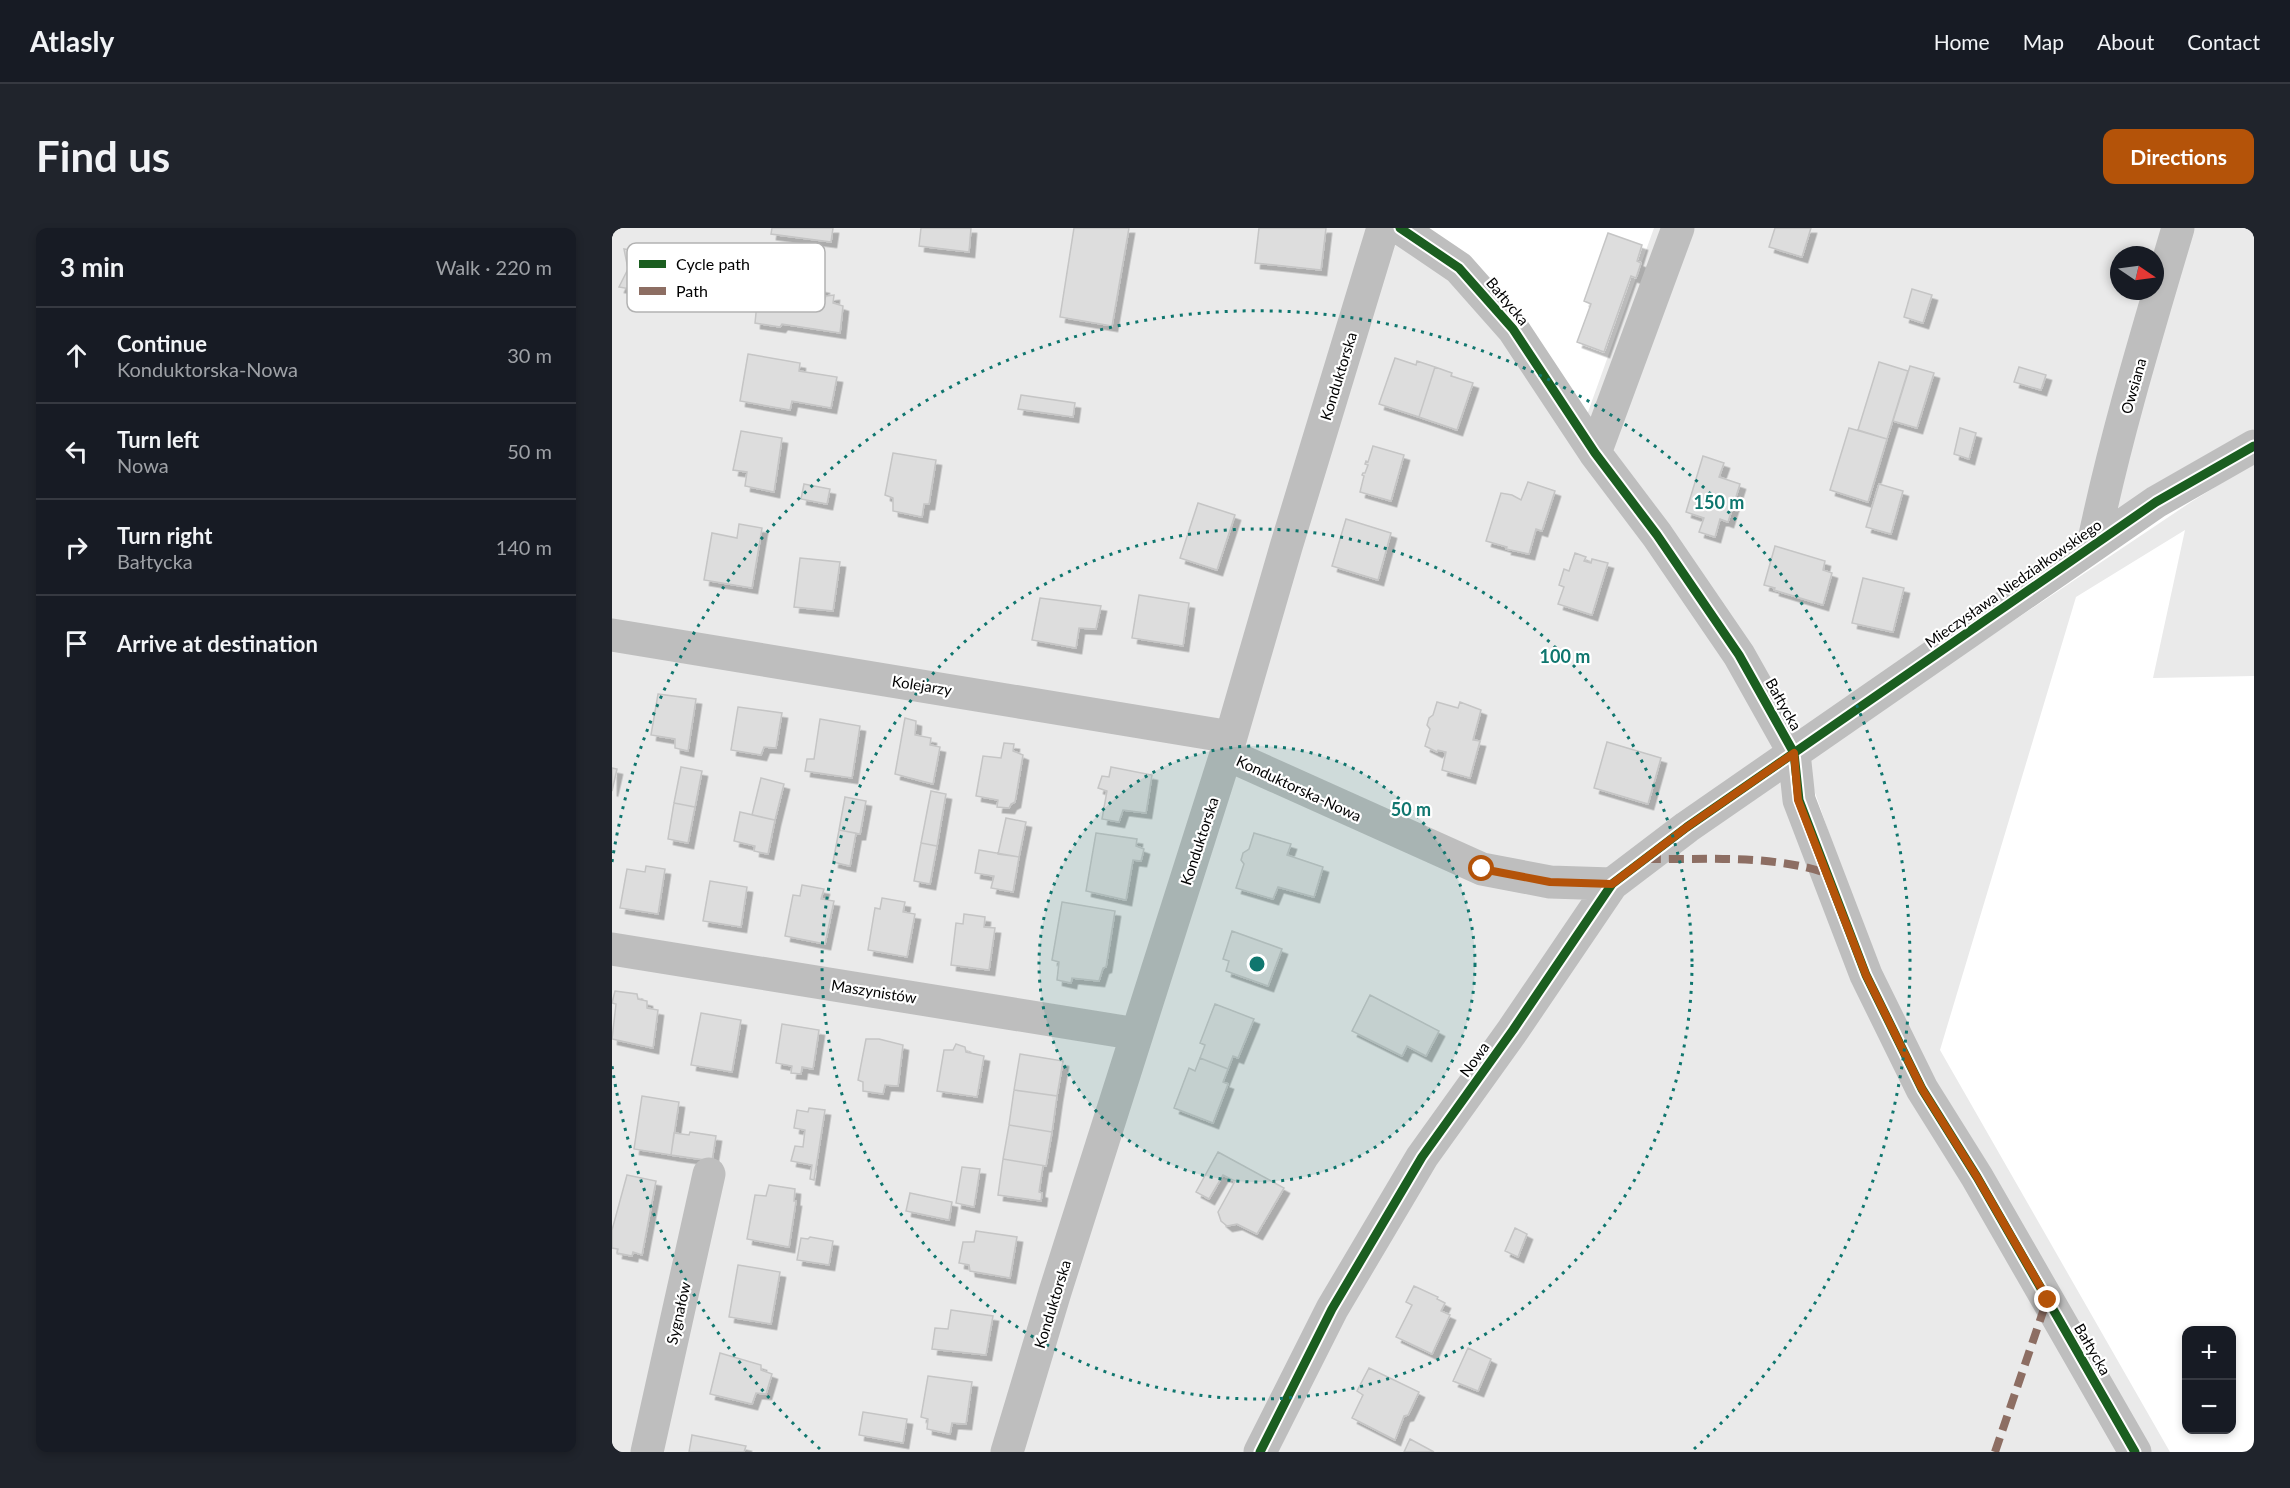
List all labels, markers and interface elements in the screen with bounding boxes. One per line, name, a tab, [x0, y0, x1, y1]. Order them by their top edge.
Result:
text: Atlasly	[30, 24, 114, 58]
text: Home	[1934, 29, 1990, 54]
text: Map	[2023, 29, 2064, 54]
text: About	[2097, 29, 2154, 54]
text: Contact	[2187, 29, 2260, 54]
button: Directions	[2103, 129, 2254, 184]
text: Find us	[36, 131, 170, 181]
legend	[627, 243, 825, 312]
north arrow	[2110, 246, 2164, 300]
text: 3 min	[60, 251, 124, 283]
text: Cycle path	[676, 254, 750, 273]
text: Walk · 220 m	[436, 255, 552, 279]
street label: Bałtycka	[1483, 273, 1533, 329]
text: Path	[676, 281, 708, 300]
text: Continue	[117, 330, 207, 357]
street label: Konduktorska	[1316, 330, 1360, 422]
icon: ahead	[60, 339, 93, 372]
text: 30 m	[507, 343, 552, 367]
street label: Owsiana	[2116, 356, 2150, 416]
text: Konduktorska-Nowa	[117, 357, 298, 381]
text: Turn left	[117, 426, 199, 453]
icon: left	[60, 435, 93, 468]
text: 50 m	[507, 439, 552, 463]
text: Nowa	[117, 453, 169, 477]
text: 150 m	[1694, 491, 1744, 513]
street label: Mieczysława Niedziałkowskiego	[1921, 515, 2105, 651]
text: Turn right	[117, 522, 212, 549]
icon: right	[60, 531, 93, 564]
text: 140 m	[496, 535, 552, 559]
text: Bałtycka	[117, 549, 193, 573]
icon: arrive	[60, 627, 93, 660]
text: Arrive at destination	[117, 630, 318, 657]
text: 100 m	[1540, 645, 1590, 667]
street label: Kolejarzy	[891, 671, 953, 699]
street label: Bałtycka	[1762, 675, 1806, 733]
street label: Konduktorska-Nowa	[1234, 751, 1364, 825]
street label: Konduktorska	[1176, 795, 1222, 887]
text: 50 m	[1391, 798, 1431, 820]
route start	[1468, 855, 1494, 881]
centre of rings	[1247, 954, 1267, 974]
street label: Maszynistów	[830, 975, 918, 1007]
street label: Nowa	[1455, 1038, 1493, 1080]
street label: Konduktorska	[1030, 1258, 1074, 1350]
street label: Sygnałów	[662, 1280, 694, 1346]
route end	[2034, 1286, 2060, 1312]
street label: Bałtycka	[2071, 1320, 2115, 1378]
map controls	[2182, 1326, 2236, 1434]
button: +	[2182, 1326, 2236, 1380]
button: −	[2182, 1380, 2236, 1434]

